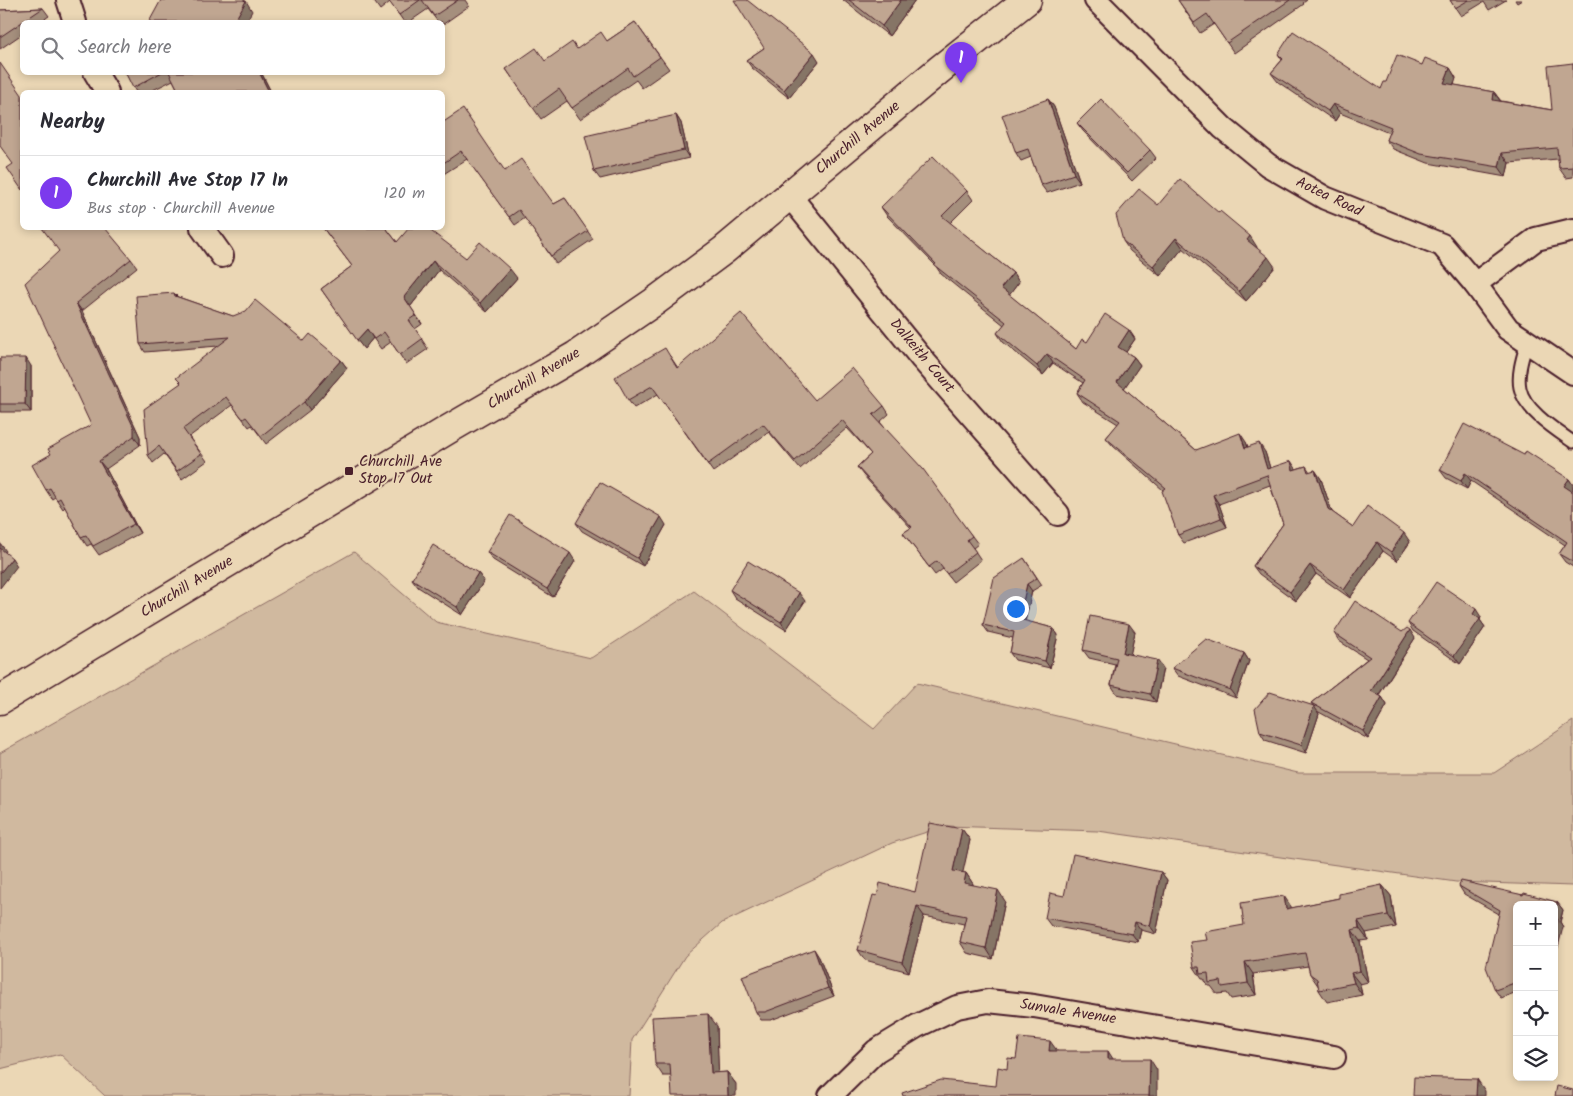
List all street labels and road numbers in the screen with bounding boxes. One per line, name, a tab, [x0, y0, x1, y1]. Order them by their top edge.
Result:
street label: Churchill Avenue	[810, 95, 906, 181]
street label: Aotea Road	[1292, 171, 1367, 224]
street label: Dalkeith Court	[883, 313, 961, 399]
street label: Churchill Avenue	[483, 342, 585, 416]
street label: Churchill Avenue	[136, 550, 238, 624]
street label: Sunvale Avenue	[1018, 993, 1118, 1031]

